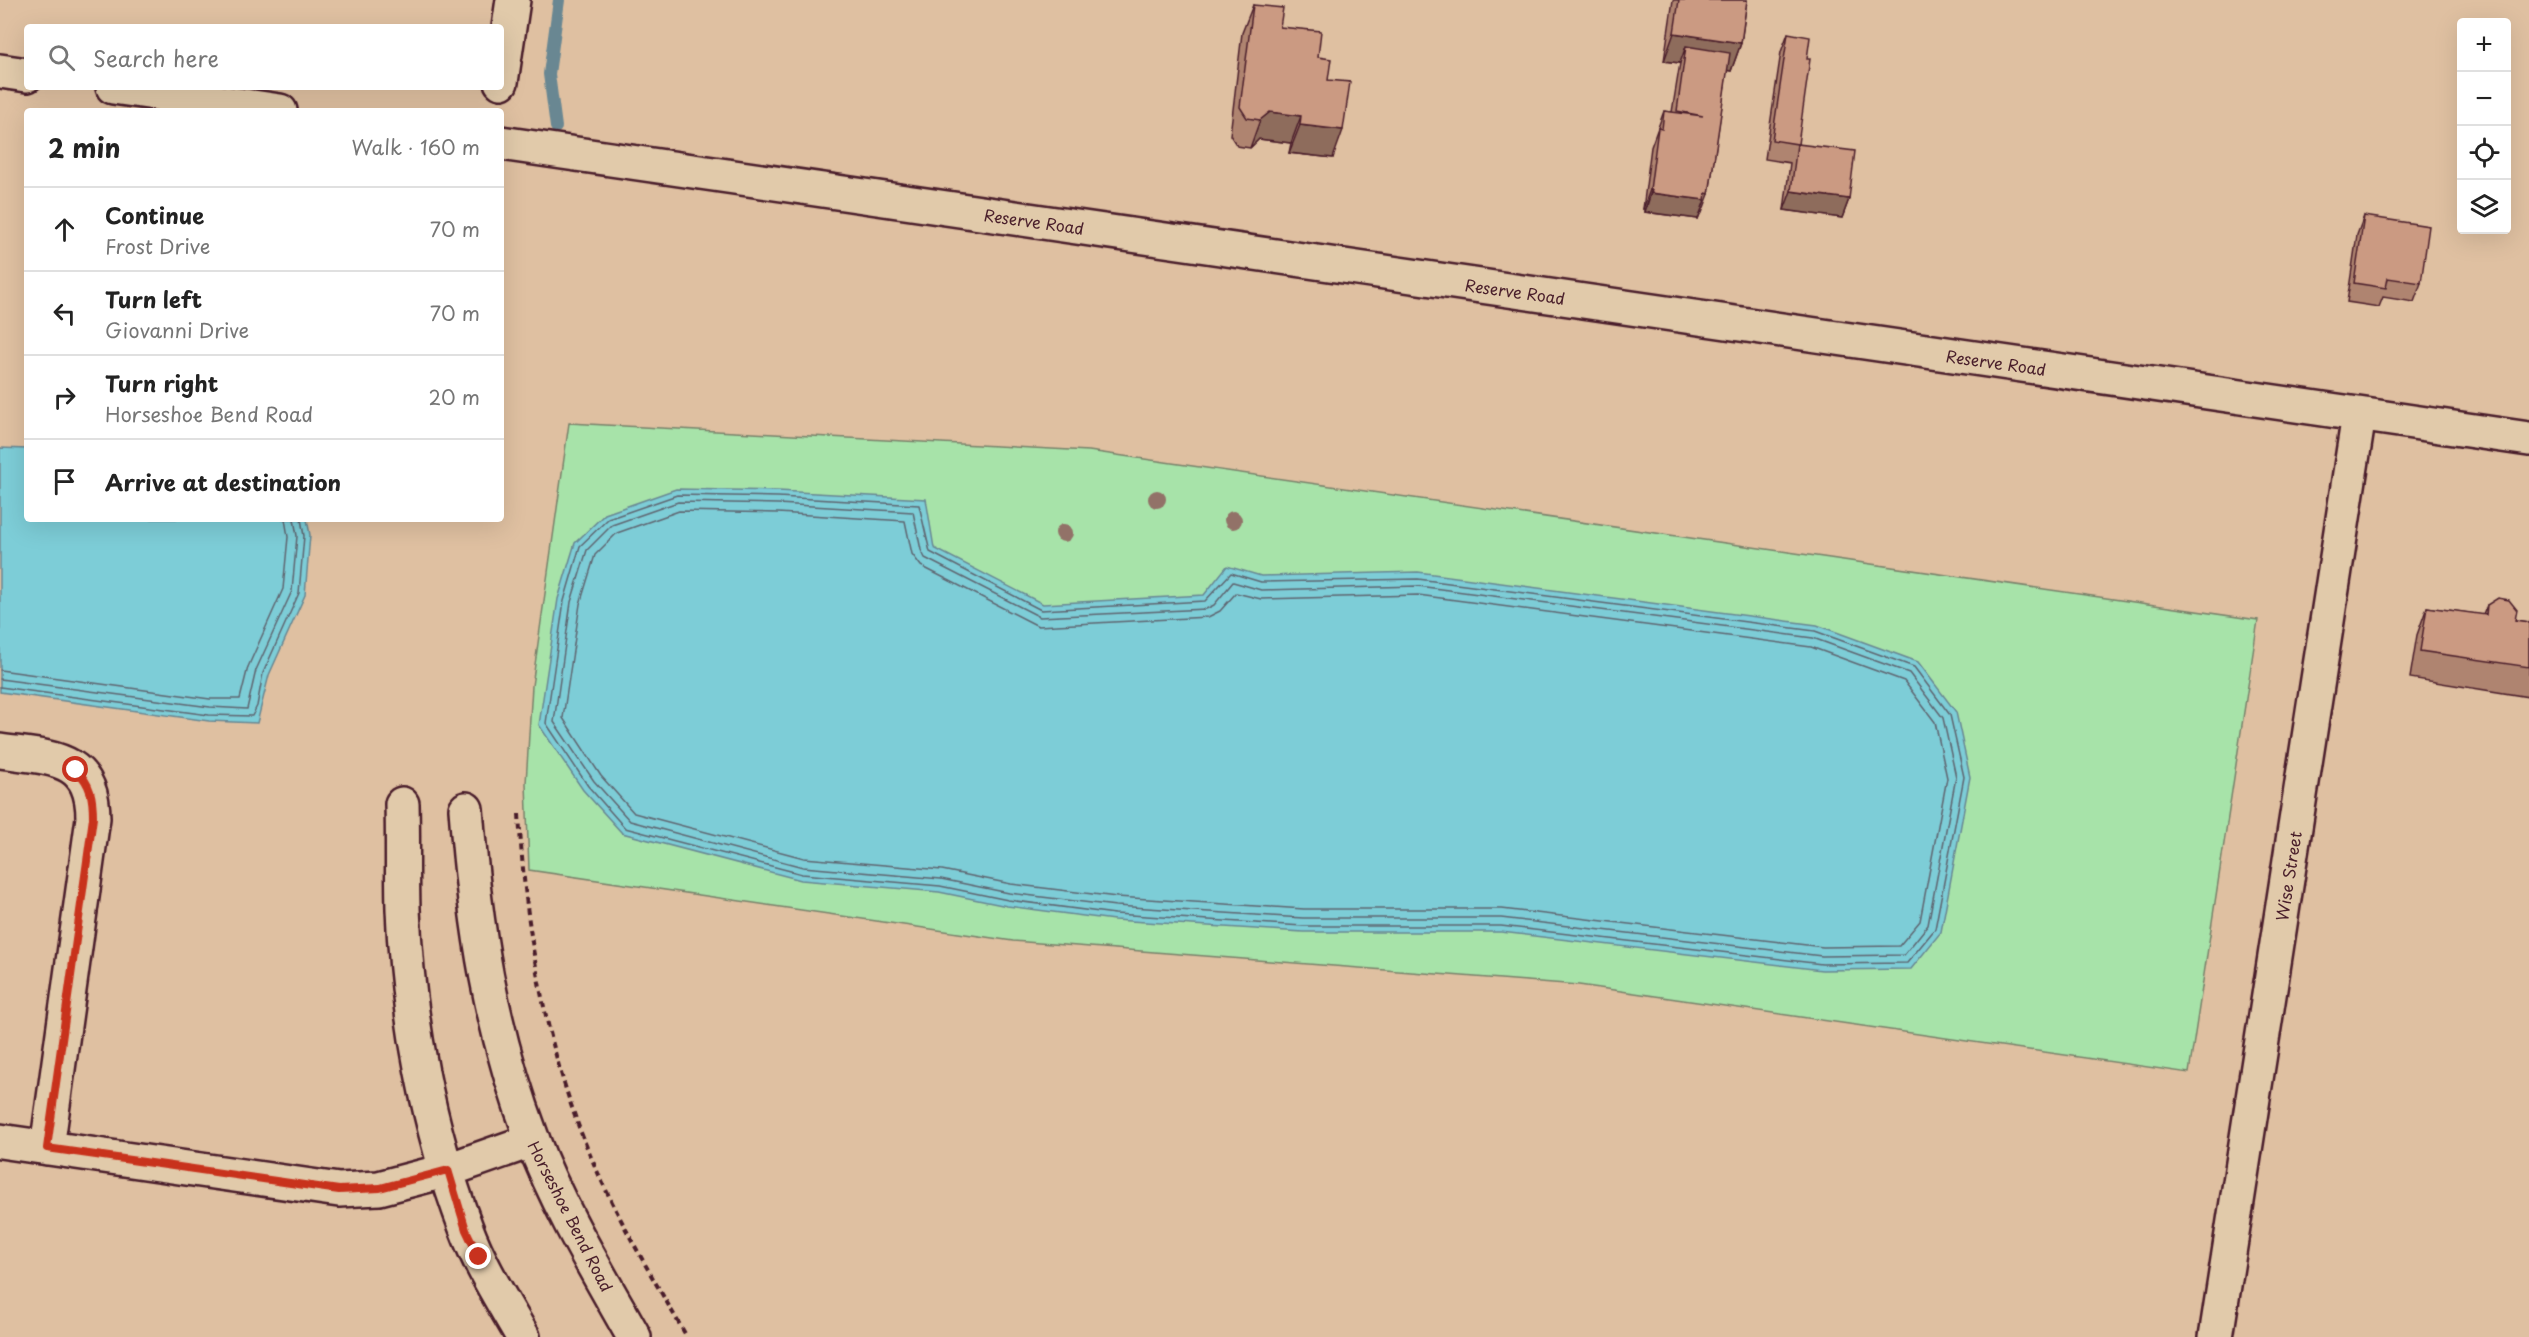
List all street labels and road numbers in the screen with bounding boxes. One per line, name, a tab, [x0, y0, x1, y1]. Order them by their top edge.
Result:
street label: Reserve Road	[982, 202, 1086, 240]
street label: Reserve Road	[1463, 272, 1567, 310]
street label: Reserve Road	[1944, 343, 2048, 381]
street label: Wise Street	[2269, 829, 2307, 923]
street label: Horseshoe Bend Road	[523, 1136, 619, 1296]

